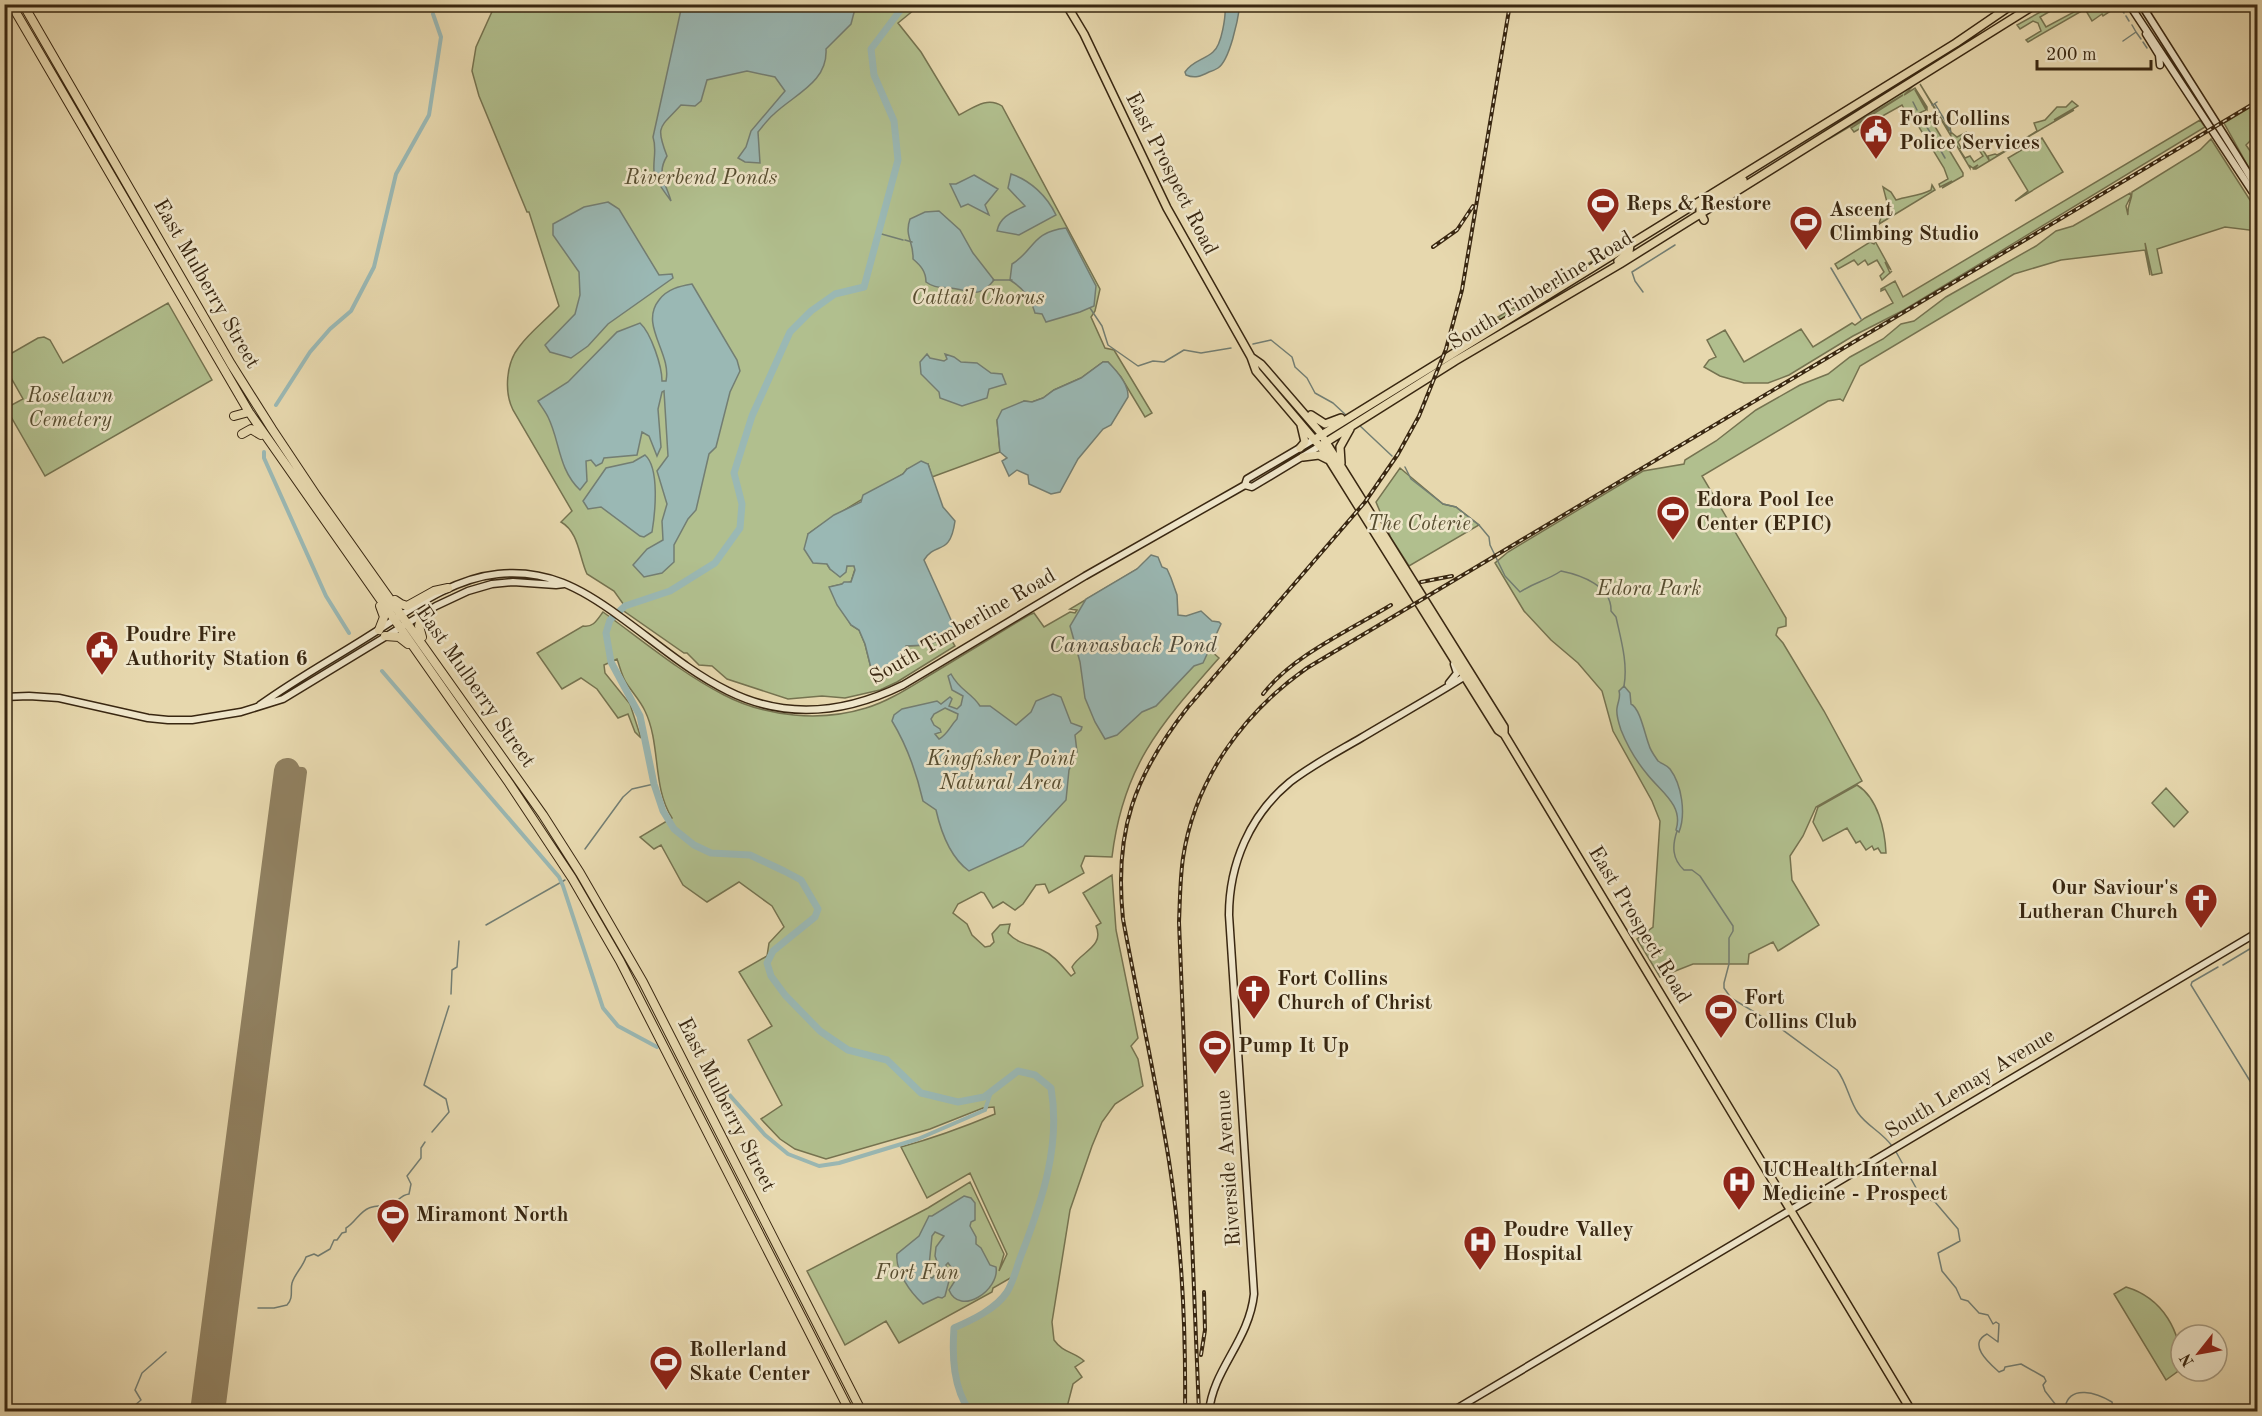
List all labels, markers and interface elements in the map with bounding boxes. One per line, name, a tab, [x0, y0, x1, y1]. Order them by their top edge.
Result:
scale bar	[2037, 33, 2151, 71]
text: 200 m	[2046, 46, 2097, 64]
street label: East Prospect Road	[1121, 89, 1221, 259]
place label: Fort Collins Police Services	[1899, 109, 2040, 154]
public building icon: Fort Collins Police Services	[1858, 113, 1894, 160]
park label: Riverbend Ponds	[624, 168, 778, 189]
sports icon: Reps & Restore	[1585, 186, 1621, 233]
place label: Reps & Restore	[1626, 194, 1772, 215]
street label: East Mulberry Street	[149, 196, 263, 372]
place label: Ascent Climbing Studio	[1829, 200, 1979, 245]
sports icon: Ascent Climbing Studio	[1788, 204, 1824, 251]
street label: South Timberline Road	[1445, 228, 1637, 354]
park label: Cattail Chorus	[911, 288, 1045, 309]
park label: Roselawn Cemetery	[26, 386, 113, 431]
place label: Edora Pool Ice Center (EPIC)	[1696, 490, 1834, 535]
sports icon: Edora Pool Ice Center (EPIC)	[1655, 494, 1691, 541]
park label: The Coterie	[1367, 514, 1471, 535]
street label: South Timberline Road	[867, 565, 1060, 689]
park label: Edora Park	[1595, 579, 1702, 600]
street label: East Mulberry Street	[411, 602, 539, 772]
place label: Poudre Fire Authority Station 6	[125, 625, 308, 670]
public building icon: Poudre Fire Authority Station 6	[84, 629, 120, 676]
water label: Canvasback Pond	[1049, 635, 1217, 657]
park label: Kingfisher Point Natural Area	[926, 749, 1076, 794]
street label: East Prospect Road	[1584, 843, 1694, 1007]
place label: Our Saviour's Lutheran Church	[2018, 878, 2178, 923]
church icon: Our Saviour's Lutheran Church	[2183, 882, 2219, 929]
place label: Fort Collins Church of Christ	[1277, 969, 1433, 1014]
church icon: Fort Collins Church of Christ	[1236, 973, 1272, 1020]
place label: Fort Collins Club	[1744, 988, 1857, 1033]
sports icon: Fort Collins Club	[1703, 992, 1739, 1039]
street label: East Mulberry Street	[673, 1015, 779, 1195]
street label: South Lemay Avenue	[1882, 1025, 2058, 1143]
sports icon: Pump It Up	[1197, 1028, 1233, 1075]
place label: Pump It Up	[1238, 1036, 1349, 1057]
street label: Riverside Avenue	[1213, 1089, 1245, 1247]
place label: UCHealth Internal Medicine - Prospect	[1762, 1160, 1948, 1205]
hospital icon: UCHealth Internal Medicine - Prospect	[1721, 1164, 1757, 1211]
sports icon: Miramont North	[375, 1197, 411, 1244]
place label: Miramont North	[416, 1205, 569, 1226]
place label: Poudre Valley Hospital	[1503, 1220, 1634, 1265]
hospital icon: Poudre Valley Hospital	[1462, 1224, 1498, 1271]
park label: Fort Fun	[874, 1263, 959, 1284]
north arrow	[2169, 1323, 2229, 1383]
place label: Rollerland Skate Center	[689, 1340, 810, 1385]
sports icon: Rollerland Skate Center	[648, 1344, 684, 1391]
text: N	[2177, 1350, 2198, 1369]

